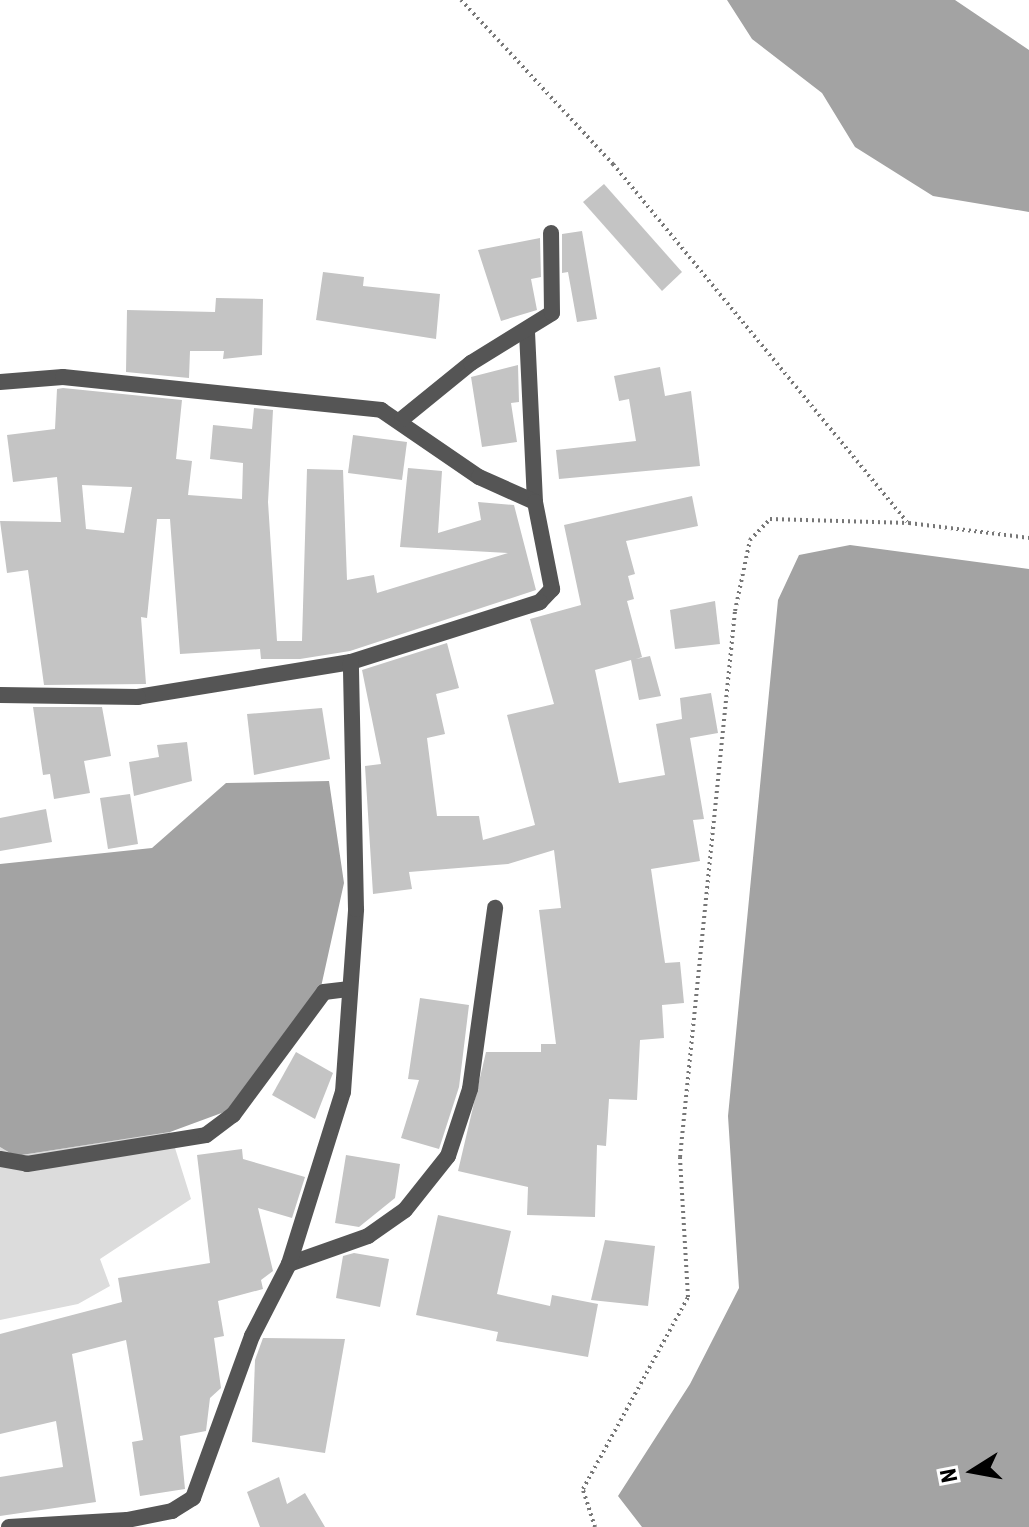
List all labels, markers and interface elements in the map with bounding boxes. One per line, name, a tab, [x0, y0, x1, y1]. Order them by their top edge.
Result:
north arrow	[933, 1431, 1013, 1511]
text: N	[935, 1467, 963, 1485]

